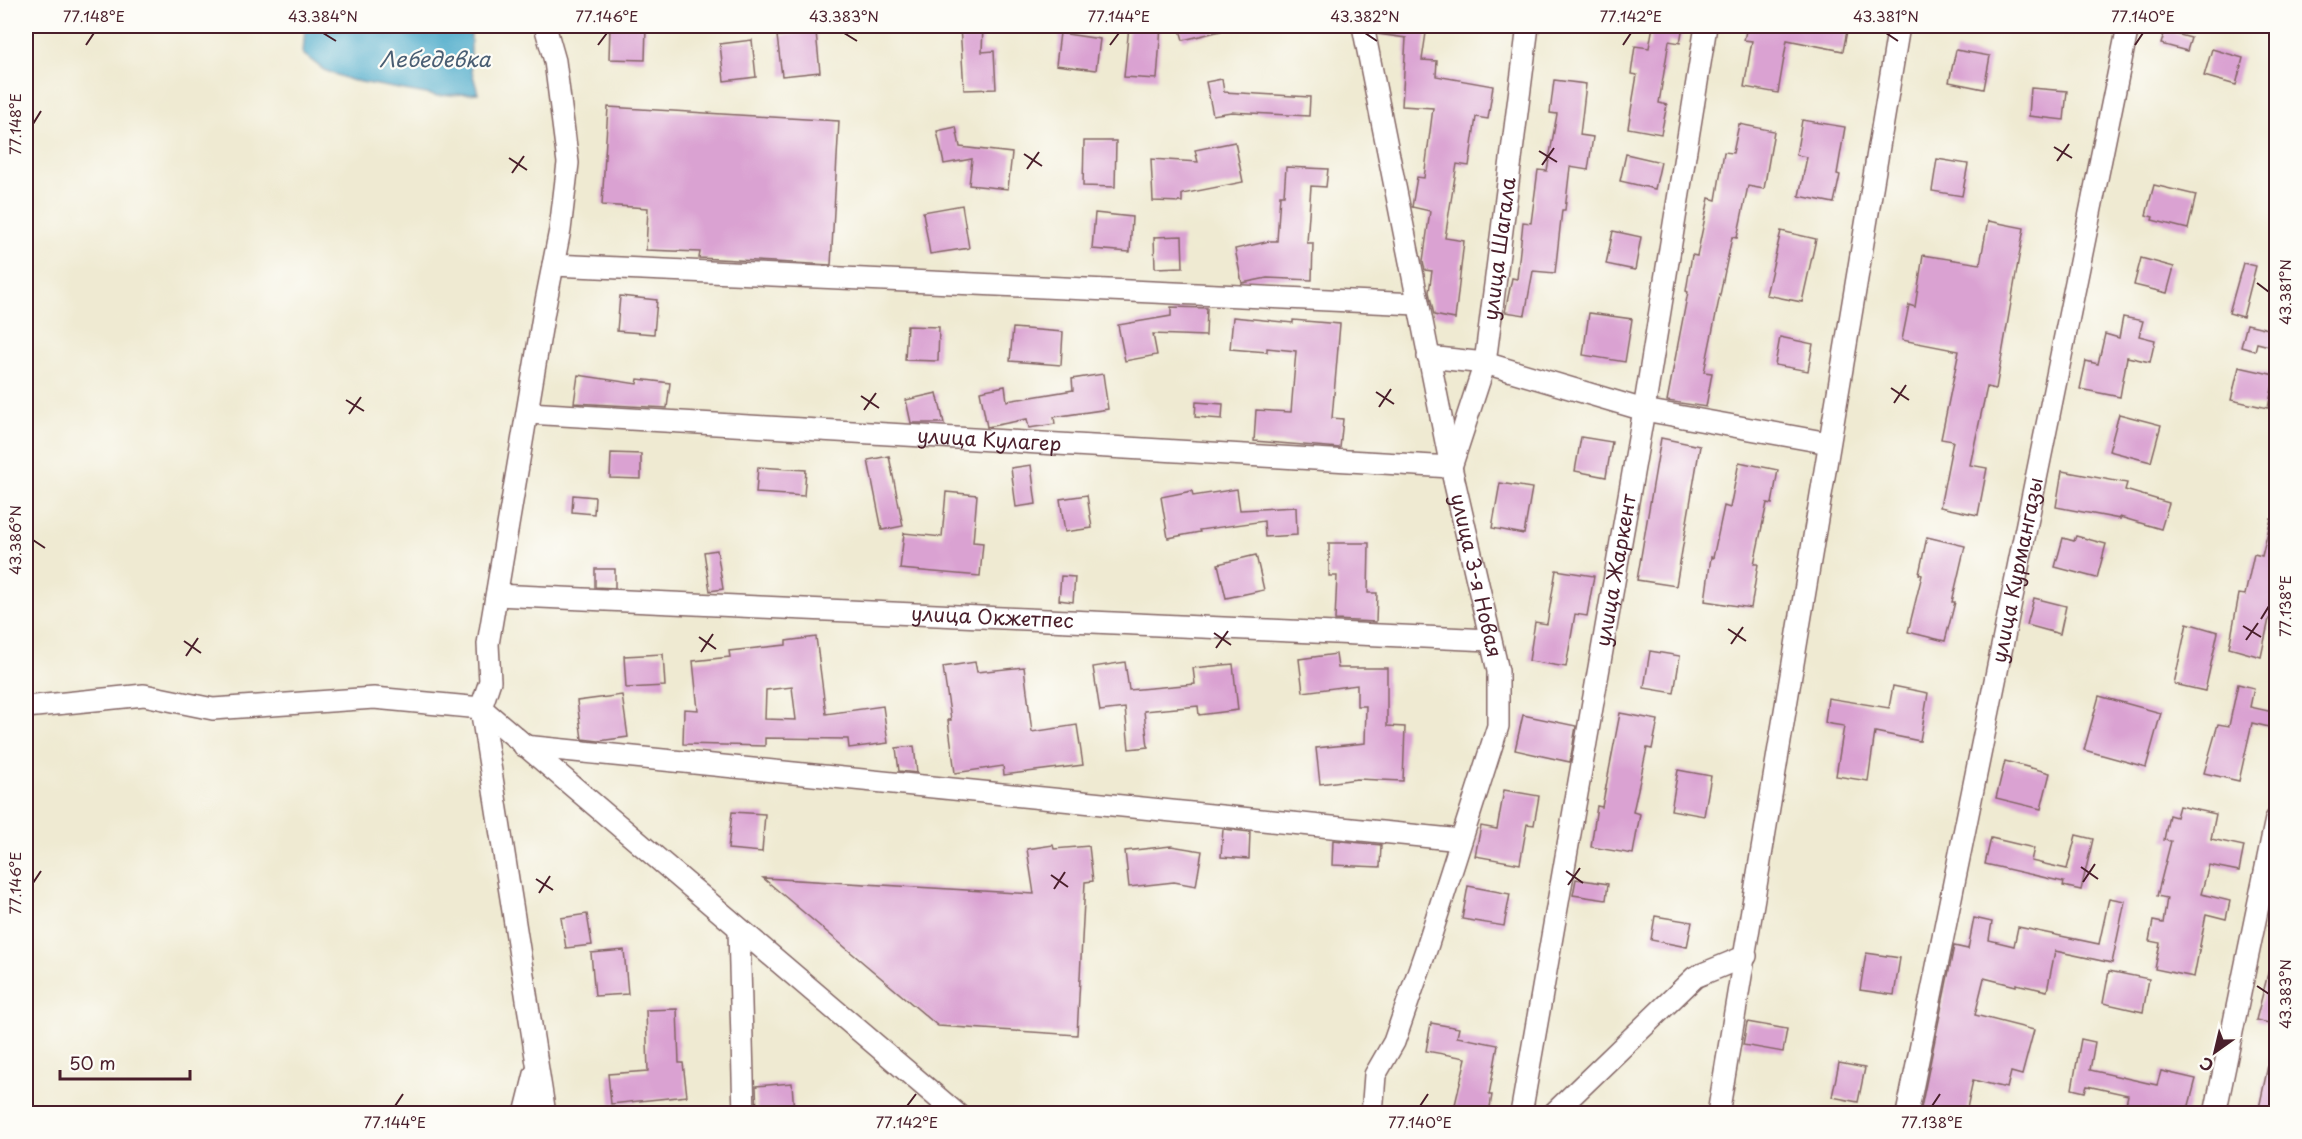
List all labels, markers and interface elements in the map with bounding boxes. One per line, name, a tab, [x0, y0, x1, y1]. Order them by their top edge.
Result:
text: 77.148°E	[63, 4, 125, 27]
text: 43.384°N	[288, 4, 358, 27]
text: 77.146°E	[576, 4, 638, 27]
text: 43.383°N	[809, 4, 879, 27]
text: 77.144°E	[1088, 4, 1150, 27]
text: 43.382°N	[1330, 4, 1400, 27]
text: 77.142°E	[1600, 4, 1662, 27]
text: 43.381°N	[1853, 4, 1919, 27]
text: 77.140°E	[2111, 4, 2175, 27]
water label: Лебедевка	[379, 42, 492, 74]
text: 77.148°E	[3, 93, 26, 155]
street label: улица Шагала	[1475, 175, 1523, 322]
text: 43.381°N	[2273, 259, 2296, 325]
street label: улица Кулагер	[916, 420, 1062, 458]
street label: улица Курмангазы	[1983, 475, 2050, 665]
street label: улица 3-я Новая	[1444, 490, 1510, 660]
street label: улица Жаркент	[1587, 491, 1643, 649]
text: 43.386°N	[3, 505, 26, 575]
text: 77.138°E	[2273, 575, 2296, 637]
street label: улица Окжетпес	[911, 598, 1075, 635]
text: 77.146°E	[3, 852, 26, 914]
text: 43.383°N	[2273, 959, 2296, 1029]
north arrow	[2185, 1022, 2245, 1082]
scale bar	[60, 1043, 190, 1081]
text: 50 m	[69, 1049, 116, 1076]
text: С	[2194, 1052, 2218, 1079]
text: 77.144°E	[364, 1110, 426, 1133]
text: 77.142°E	[876, 1110, 938, 1133]
text: 77.140°E	[1388, 1110, 1452, 1133]
text: 77.138°E	[1901, 1110, 1963, 1133]

